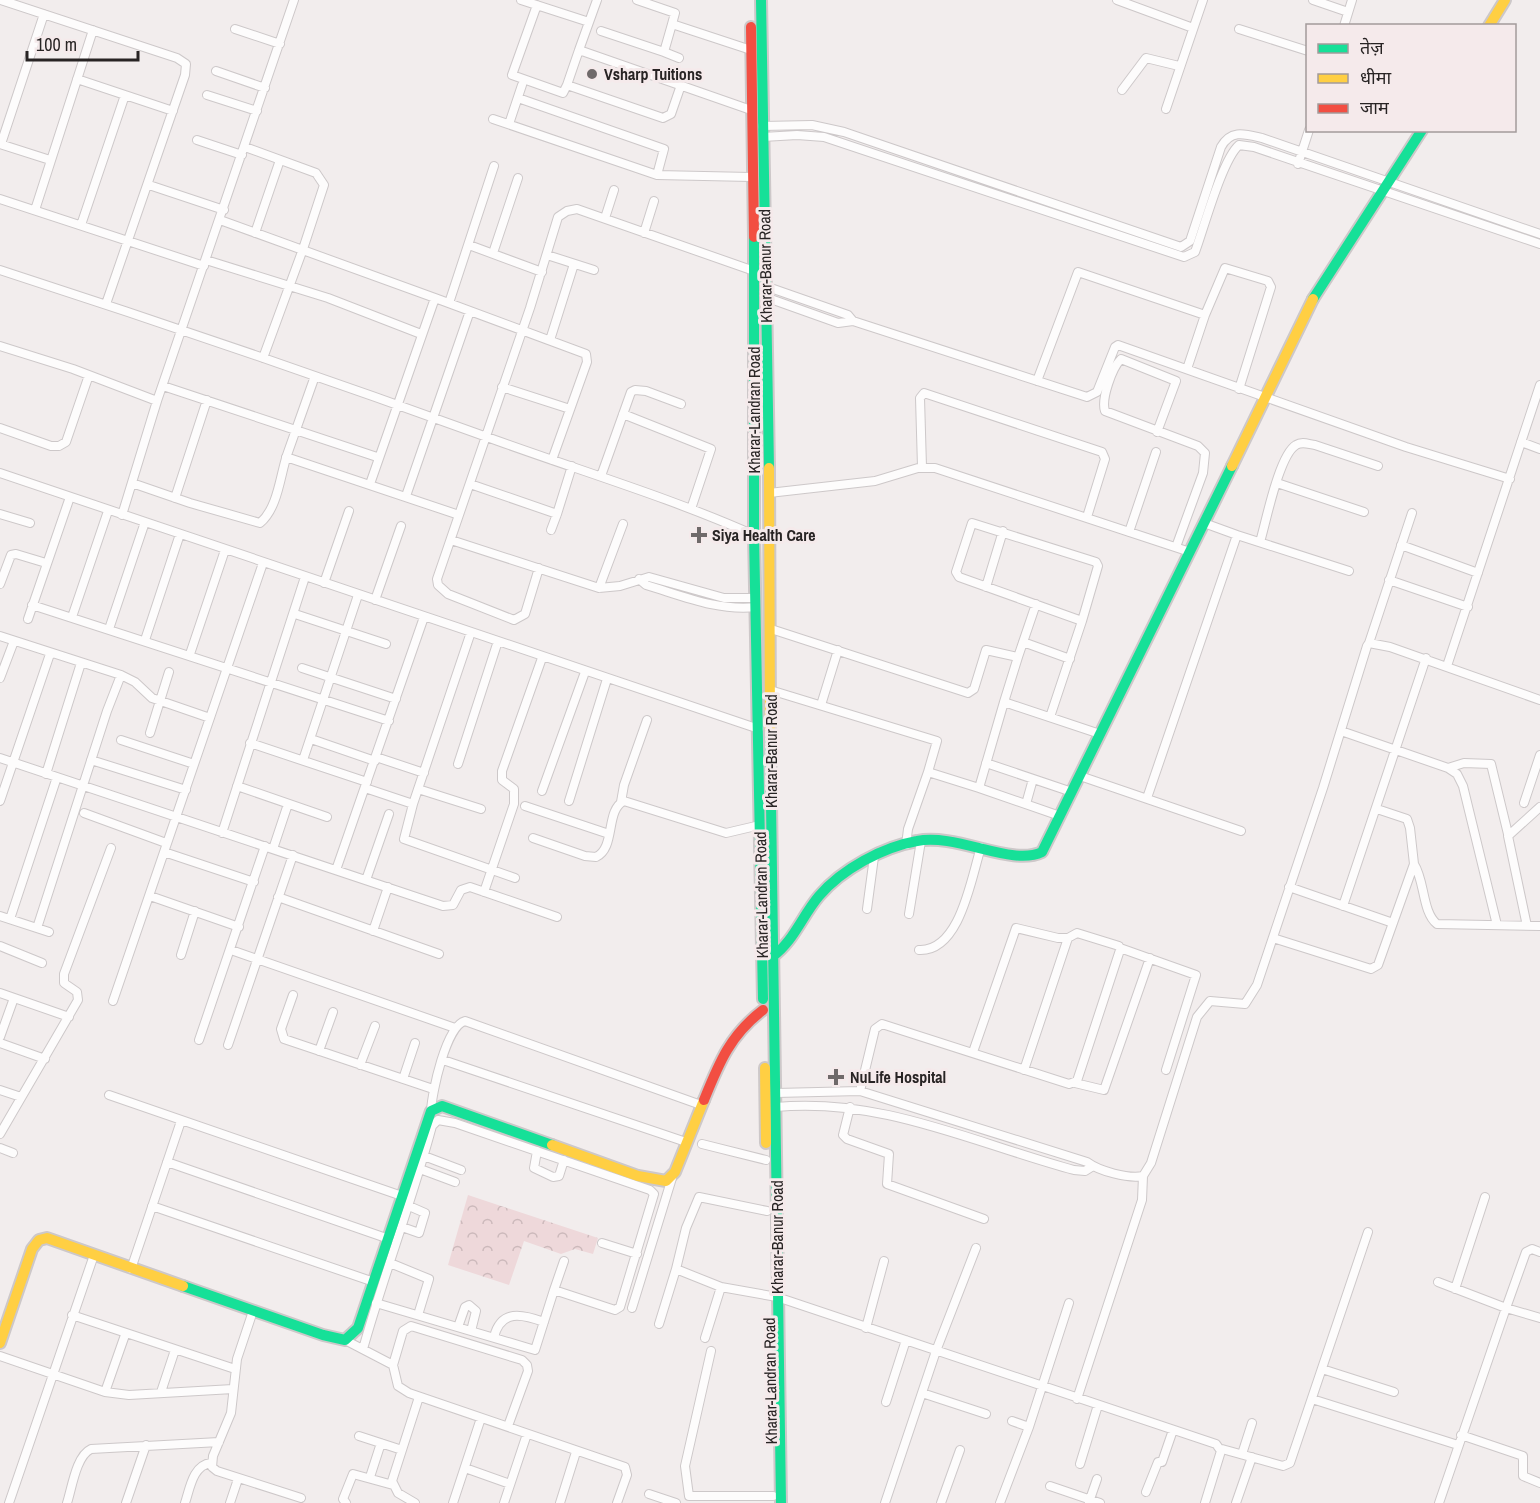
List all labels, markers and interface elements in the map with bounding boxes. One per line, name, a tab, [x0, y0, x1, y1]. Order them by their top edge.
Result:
scale bar	[27, 24, 138, 62]
legend	[1306, 24, 1516, 132]
text: 100 m	[36, 32, 77, 57]
text: तेज़	[1360, 35, 1384, 60]
place label: Vsharp Tuitions	[604, 63, 702, 85]
text: धीमा	[1360, 65, 1391, 90]
marker: Vsharp Tuitions	[585, 67, 599, 81]
text: जाम	[1360, 95, 1390, 120]
street label: Kharar-Banur Road	[753, 209, 777, 323]
street label: Kharar-Landran Road	[743, 347, 765, 473]
place label: Siya Health Care	[712, 524, 816, 546]
marker: Siya Health Care	[690, 526, 708, 544]
street label: Kharar-Banur Road	[760, 694, 782, 808]
street label: Kharar-Landran Road	[749, 831, 773, 959]
place label: NuLife Hospital	[850, 1066, 946, 1088]
marker: NuLife Hospital	[827, 1068, 845, 1086]
street label: Kharar-Banur Road	[766, 1180, 788, 1294]
street label: Kharar-Landran Road	[758, 1317, 782, 1445]

